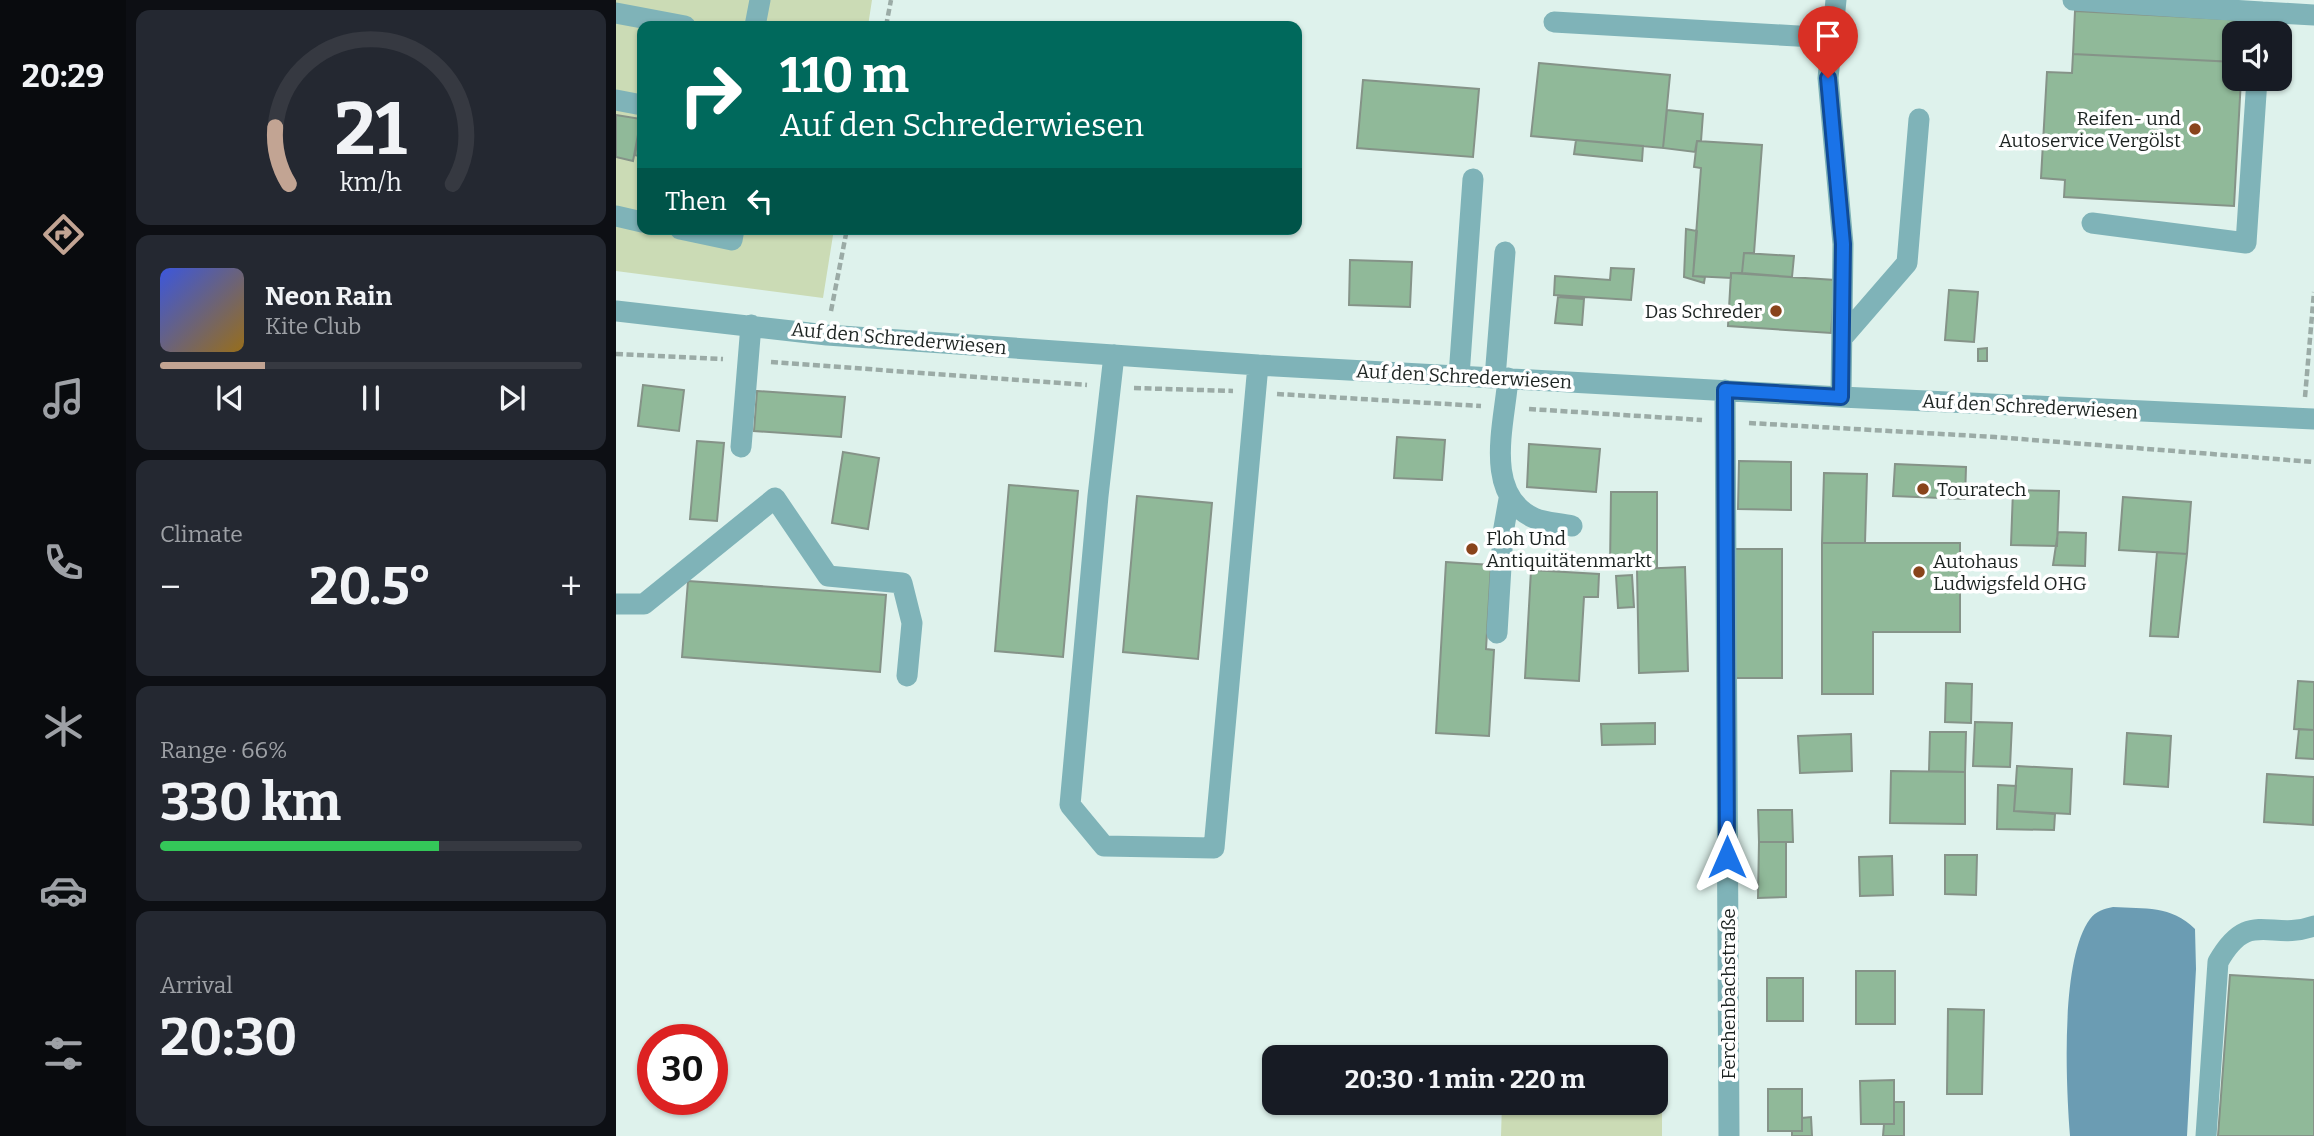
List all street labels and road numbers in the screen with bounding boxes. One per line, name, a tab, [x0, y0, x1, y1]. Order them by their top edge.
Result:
street label: Auf den Schrederwiesen	[790, 318, 1008, 359]
street label: Auf den Schrederwiesen	[1355, 359, 1572, 394]
street label: Auf den Schrederwiesen	[1921, 389, 2138, 424]
street label: Ferchenbachstraße	[1717, 908, 1740, 1080]

